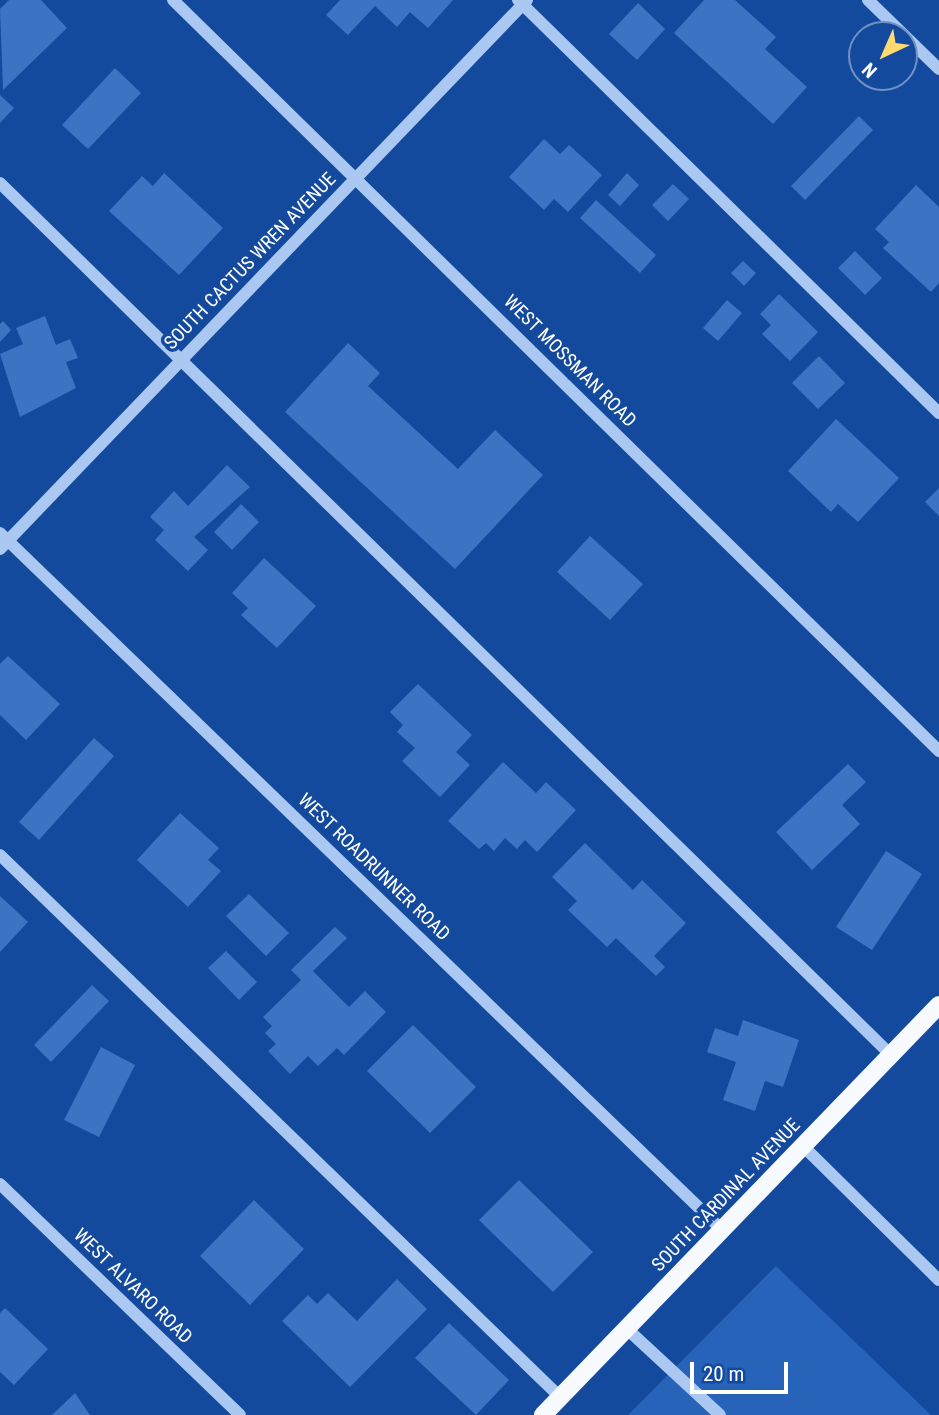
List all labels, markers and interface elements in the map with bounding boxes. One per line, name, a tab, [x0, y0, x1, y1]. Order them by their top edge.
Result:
north arrow	[848, 21, 918, 91]
text: N	[857, 58, 882, 82]
street label: SOUTH CACTUS WREN AVENUE	[159, 168, 341, 354]
street label: WEST MOSSMAN ROAD	[499, 290, 641, 432]
street label: WEST ROADRUNNER ROAD	[293, 788, 455, 946]
street label: SOUTH CARDINAL AVENUE	[647, 1114, 805, 1276]
street label: WEST ALVARO ROAD	[69, 1224, 197, 1348]
scale bar	[694, 1348, 792, 1392]
text: 20 m	[703, 1362, 744, 1386]

